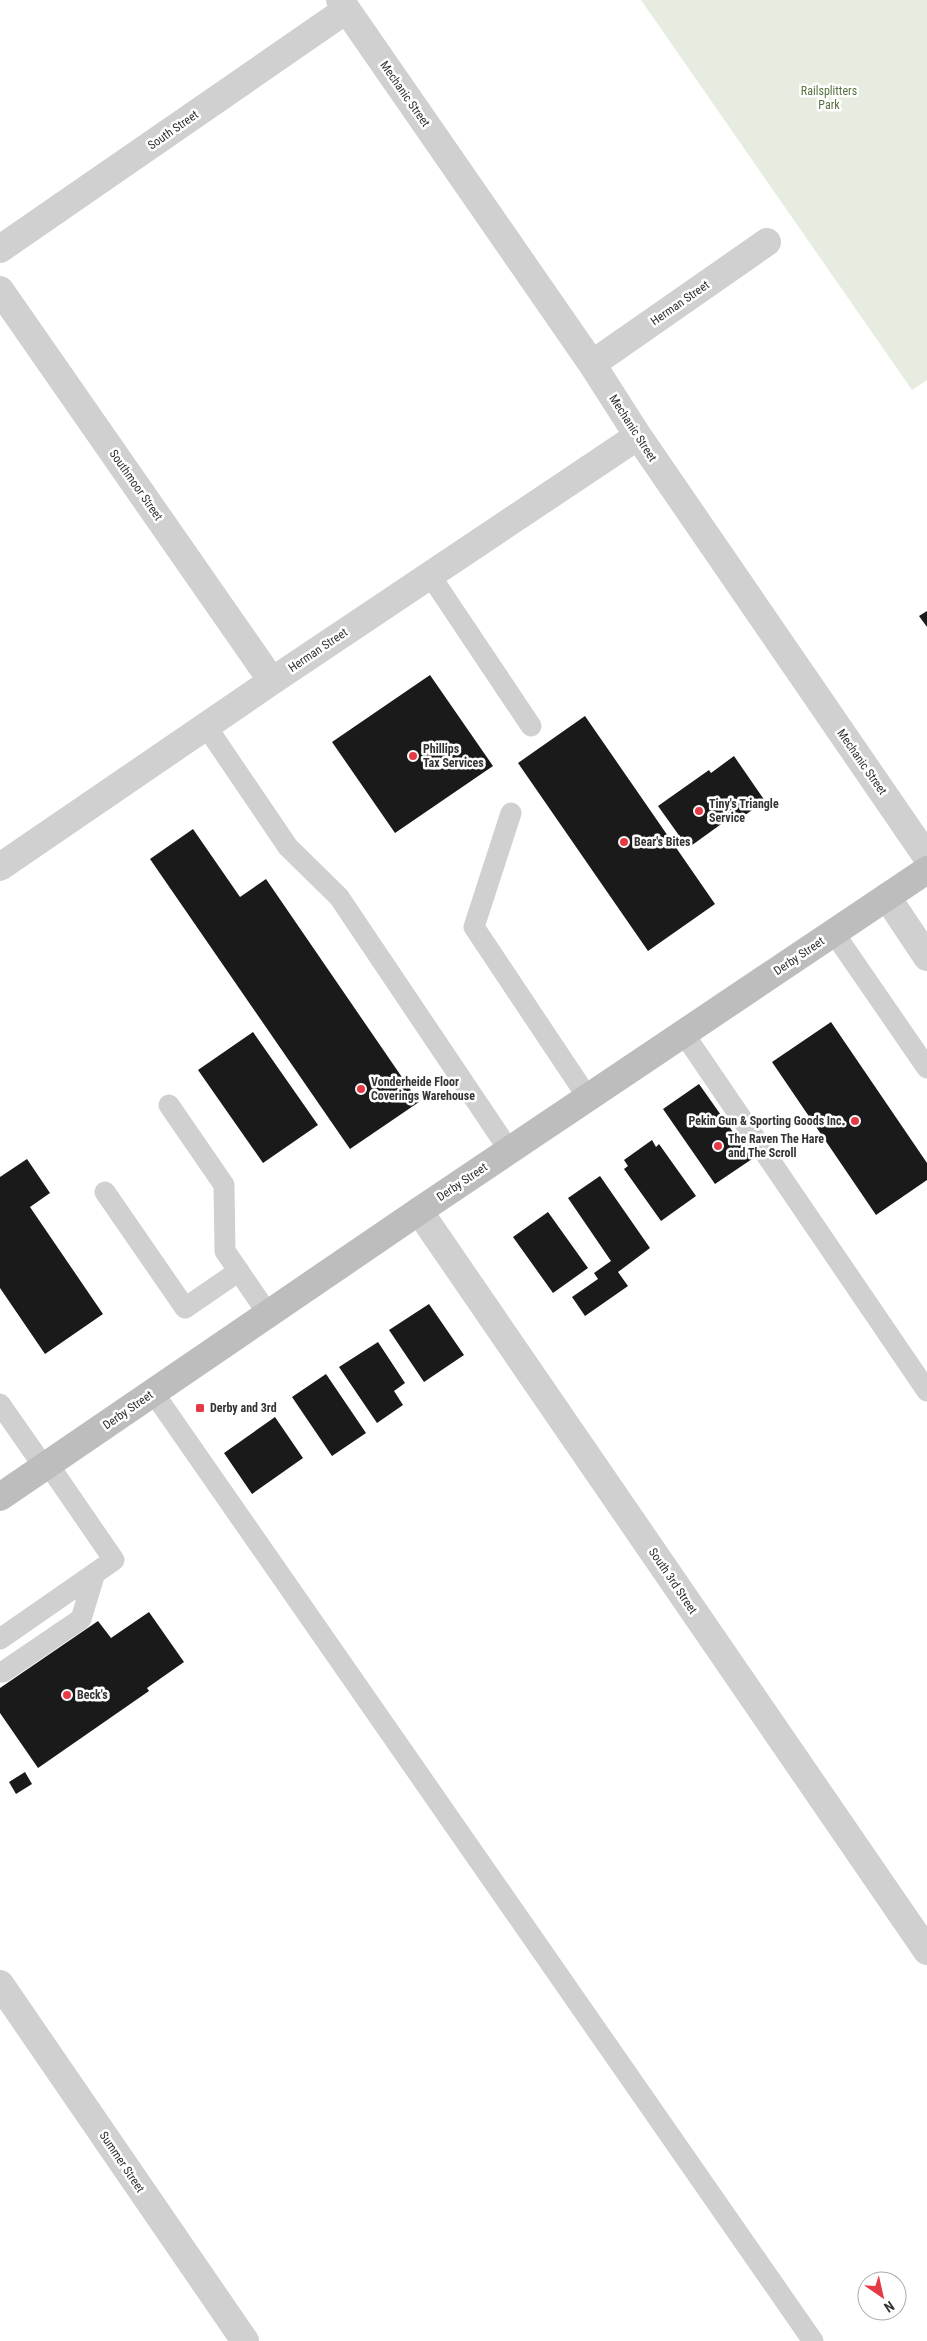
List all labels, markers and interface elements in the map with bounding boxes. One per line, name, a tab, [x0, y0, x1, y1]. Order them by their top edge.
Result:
street label: Mechanic Street	[377, 59, 433, 130]
park label: Railsplitters Park	[801, 84, 857, 112]
street label: South Street	[145, 107, 201, 152]
street label: Herman Street	[648, 277, 712, 328]
street label: Mechanic Street	[606, 392, 660, 464]
street label: Southmoor Street	[106, 447, 166, 523]
street label: Herman Street	[286, 625, 351, 675]
street label: Mechanic Street	[834, 727, 890, 798]
place label: Phillips Tax Services	[423, 742, 484, 770]
marker: Phillips Tax Services	[407, 750, 419, 762]
place label: Tiny's Triangle Service	[709, 797, 779, 825]
marker: Tiny's Triangle Service	[693, 805, 705, 817]
place label: Bear's Bites	[634, 835, 691, 849]
marker: Bear's Bites	[618, 836, 630, 848]
street label: Derby Street	[771, 934, 827, 978]
place label: Vonderheide Floor Coverings Warehouse	[371, 1075, 475, 1103]
marker: Vonderheide Floor Coverings Warehouse	[355, 1083, 367, 1095]
place label: Pekin Gun & Sporting Goods Inc.	[688, 1114, 845, 1128]
marker: Pekin Gun & Sporting Goods Inc.	[849, 1115, 861, 1127]
place label: The Raven The Hare and The Scroll	[728, 1132, 824, 1160]
marker: The Raven The Hare and The Scroll	[712, 1140, 724, 1152]
street label: Derby Street	[434, 1160, 490, 1204]
street label: Derby Street	[100, 1387, 156, 1432]
place label: Derby and 3rd	[210, 1401, 277, 1415]
marker: Derby and 3rd	[194, 1402, 206, 1414]
street label: South 3rd Street	[646, 1545, 700, 1617]
place label: Beck's	[77, 1688, 108, 1702]
marker: Beck's	[61, 1689, 73, 1701]
street label: Summer Street	[97, 2129, 148, 2195]
north arrow	[857, 2271, 907, 2321]
text: N	[881, 2298, 897, 2316]

